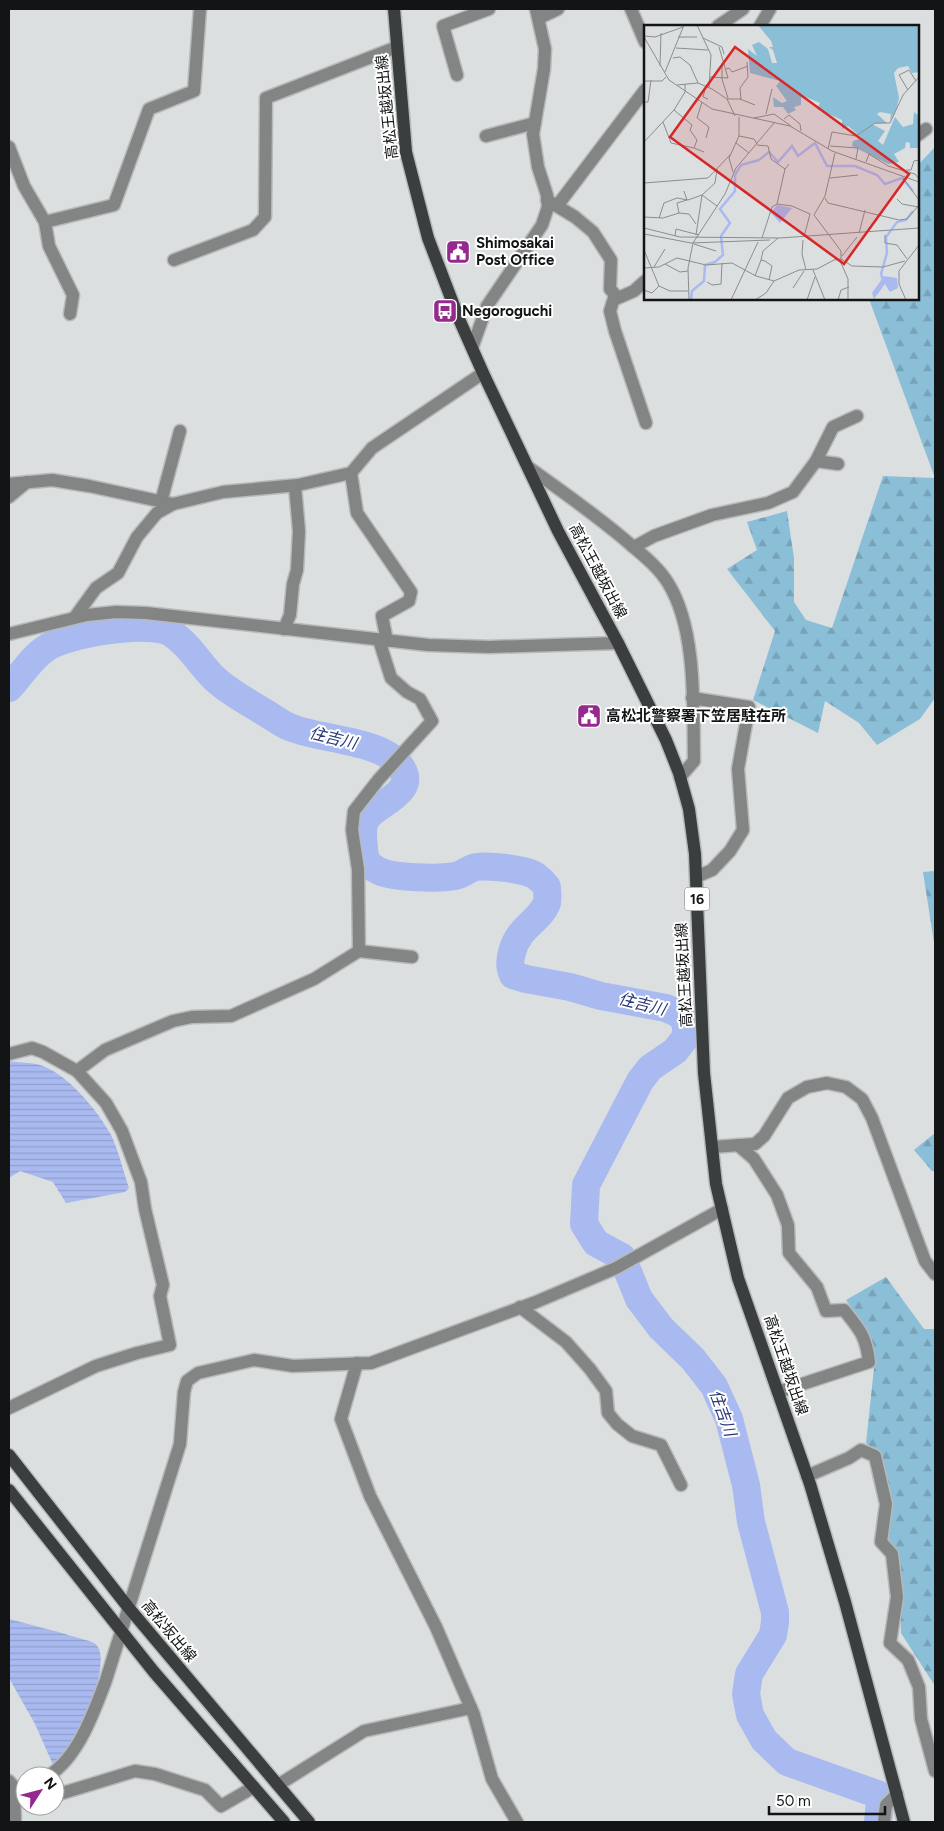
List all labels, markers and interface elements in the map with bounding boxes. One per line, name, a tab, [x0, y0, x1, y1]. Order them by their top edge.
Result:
inset map	[644, 25, 919, 300]
street label: 高松王越坂出線	[373, 54, 401, 160]
place label: Shimosakai Post Office	[476, 234, 555, 269]
public building icon: Shimosakai Post Office	[445, 239, 471, 265]
bus stop icon: Negoroguchi	[432, 298, 458, 324]
place label: Negoroguchi	[462, 302, 552, 320]
street label: 高松王越坂出線	[565, 520, 631, 622]
public building icon: 高松北警察署下笠居駐在所	[576, 703, 602, 729]
place label: 高松北警察署下笠居駐在所	[606, 707, 786, 725]
water label: 住吉川	[307, 723, 361, 754]
road number: 16	[684, 888, 710, 911]
street label: 高松王越坂出線	[672, 922, 696, 1028]
water label: 住吉川	[616, 989, 670, 1020]
street label: 高松王越坂出線	[760, 1312, 812, 1418]
water label: 住吉川	[706, 1387, 741, 1441]
street label: 高松坂出線	[138, 1596, 200, 1666]
north arrow	[15, 1766, 65, 1816]
text: N	[40, 1774, 60, 1793]
scale bar	[769, 1784, 885, 1816]
text: 50 m	[776, 1792, 811, 1810]

